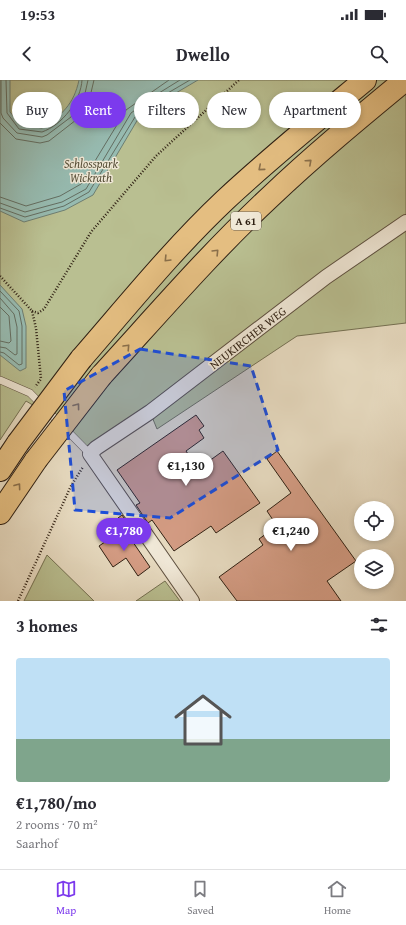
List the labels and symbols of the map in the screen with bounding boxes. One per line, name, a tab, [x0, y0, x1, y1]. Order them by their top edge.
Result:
park label: Schlosspark Wickrath	[64, 155, 119, 186]
one-way arrow	[304, 159, 312, 166]
one-way arrow	[258, 164, 265, 171]
road number: A 61	[231, 212, 261, 230]
one-way arrow	[211, 249, 219, 257]
one-way arrow	[165, 254, 172, 262]
street label: NEUKIRCHER WEG	[206, 302, 290, 373]
one-way arrow	[122, 344, 130, 352]
one-way arrow	[72, 404, 79, 411]
pin: €1,130	[153, 453, 219, 487]
one-way arrow	[13, 483, 20, 490]
pin: €1,780	[91, 518, 157, 552]
pin: €1,240	[258, 518, 324, 552]

